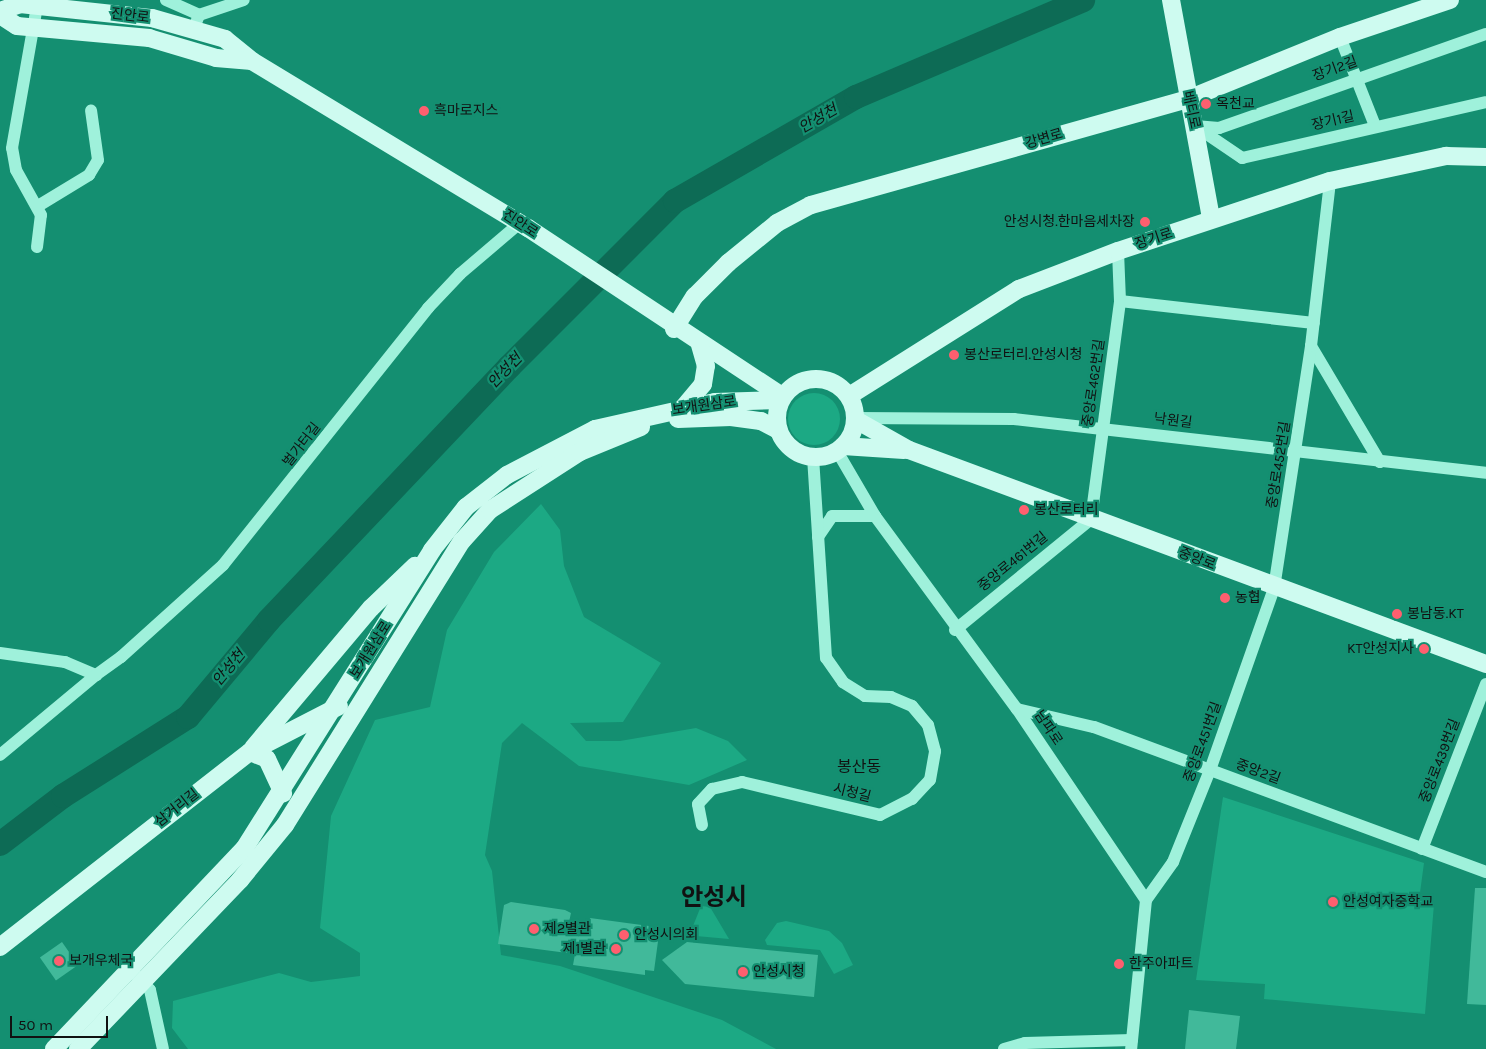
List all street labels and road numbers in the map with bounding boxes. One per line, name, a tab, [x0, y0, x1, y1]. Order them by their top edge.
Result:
street label: 진안로	[110, 5, 150, 27]
street label: 장기2길	[1310, 53, 1360, 85]
street label: 배티로	[1179, 89, 1203, 131]
street label: 장기1길	[1310, 108, 1356, 134]
street label: 강변로	[1023, 126, 1065, 152]
street label: 진안로	[499, 206, 541, 242]
street label: 장기로	[1133, 225, 1175, 253]
street label: 중앙로462번길	[1080, 338, 1108, 428]
street label: 보개원삼로	[671, 393, 737, 419]
street label: 낙원길	[1153, 410, 1193, 432]
street label: 벌가터길	[280, 420, 324, 470]
street label: 중앙로452번길	[1264, 420, 1294, 510]
street label: 중앙로461번길	[975, 529, 1051, 595]
street label: 중앙로	[1176, 544, 1218, 574]
street label: 보개원삼로	[347, 618, 395, 682]
street label: 중앙로451번길	[1181, 699, 1225, 785]
street label: 남파로	[1030, 707, 1066, 749]
street label: 중앙로439번길	[1416, 717, 1464, 805]
street label: 중앙2길	[1233, 756, 1283, 788]
street label: 시청길	[831, 780, 873, 806]
street label: 삼거리길	[152, 786, 202, 830]

